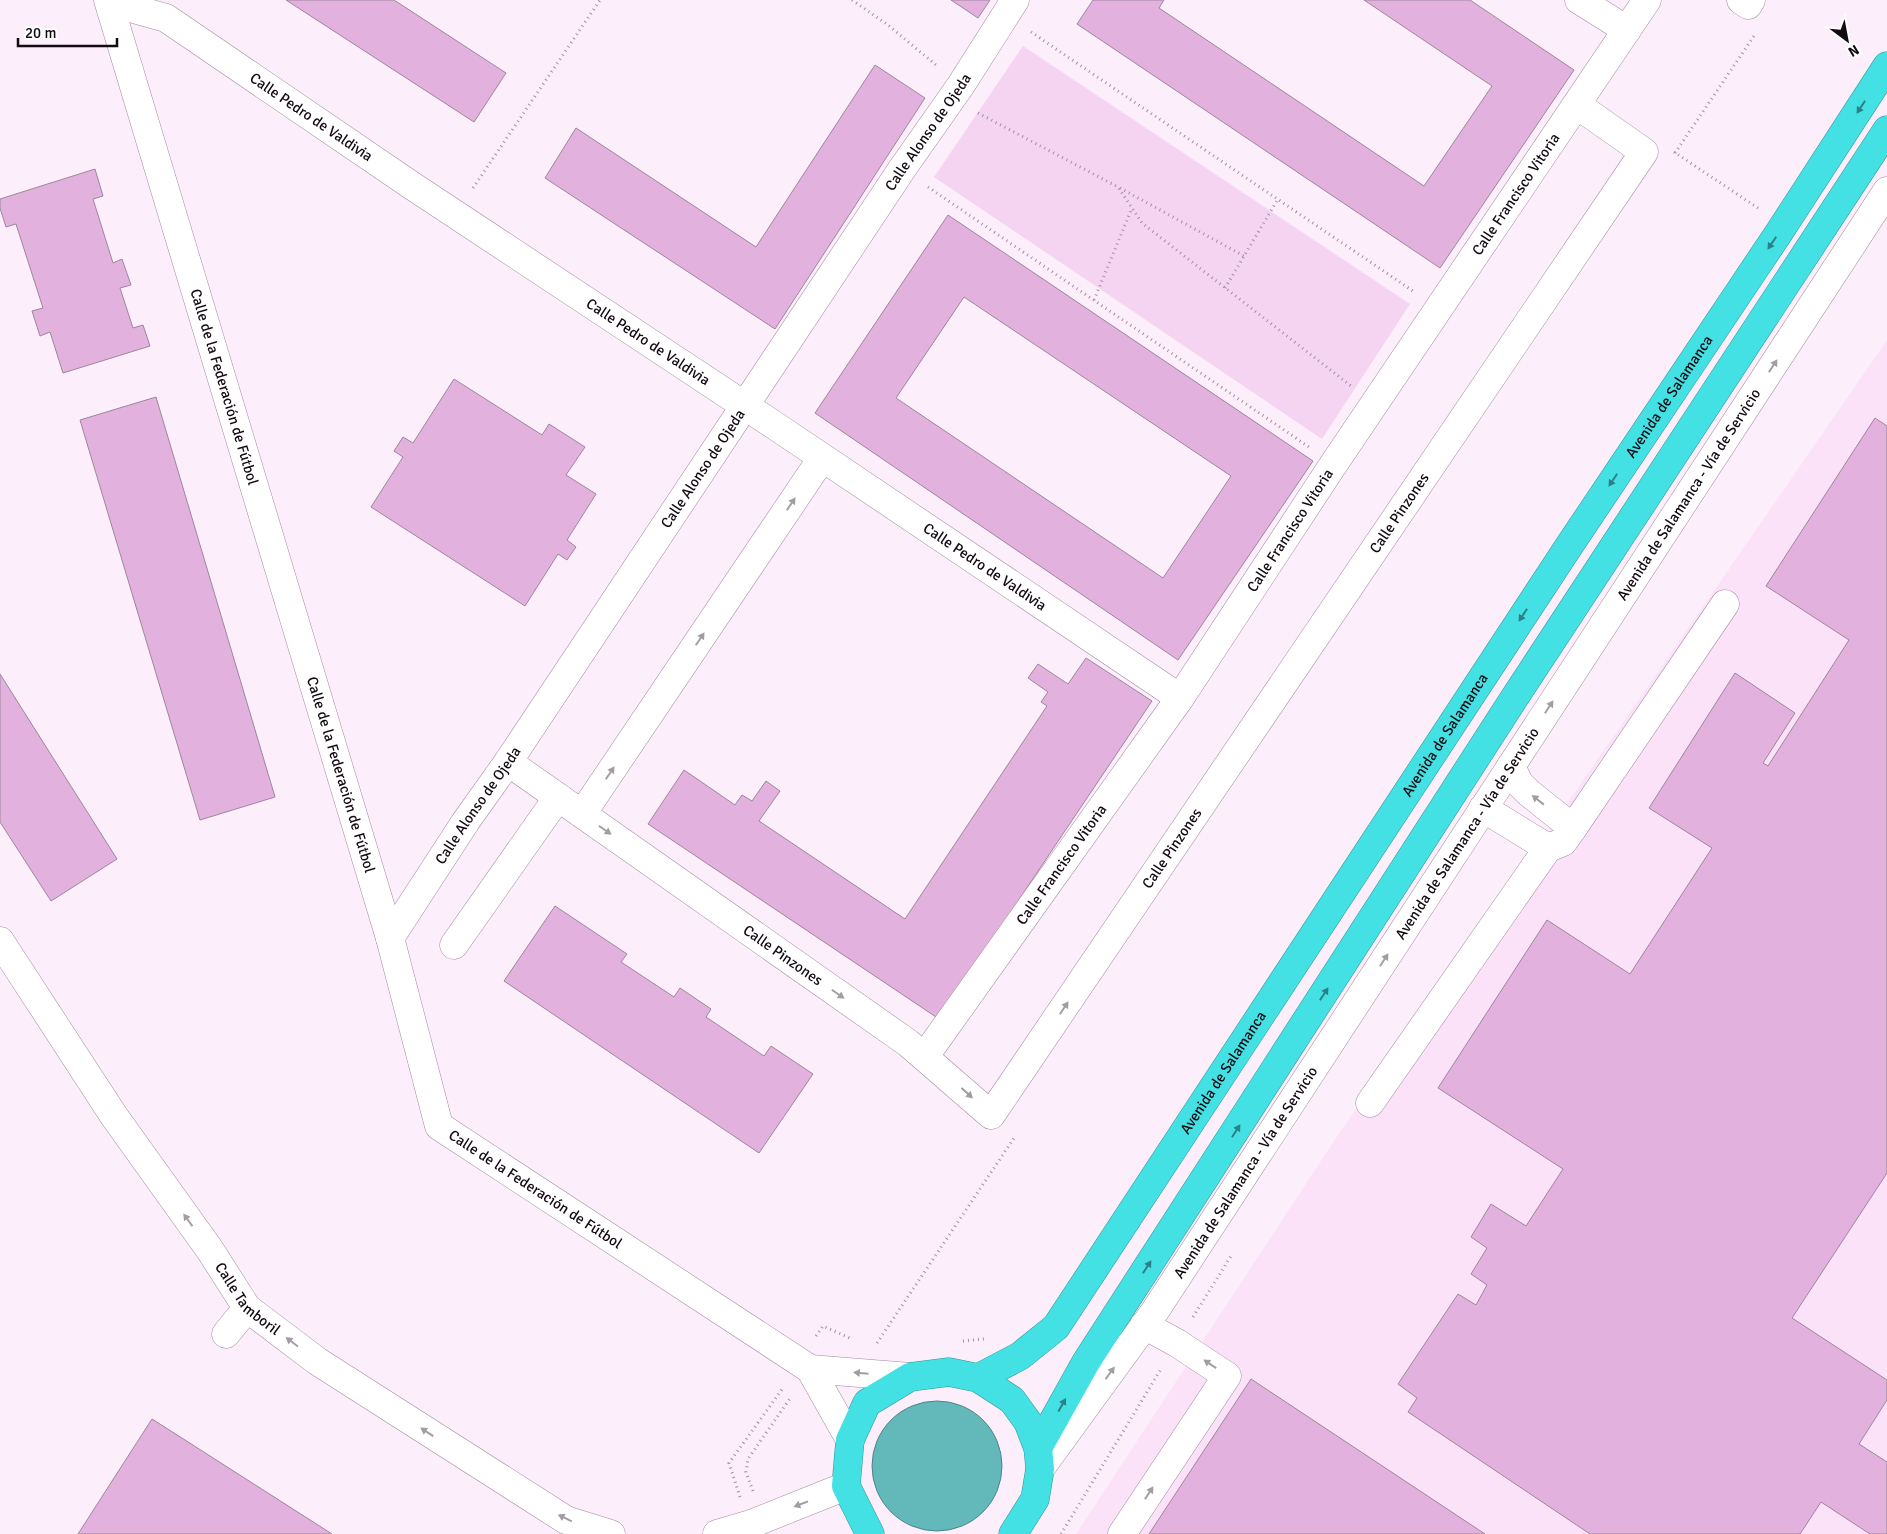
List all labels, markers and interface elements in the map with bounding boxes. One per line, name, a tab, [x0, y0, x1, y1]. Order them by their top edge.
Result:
scale bar	[18, 15, 116, 47]
north arrow	[1822, 15, 1872, 65]
text: 20 m	[25, 24, 56, 42]
text: N	[1845, 41, 1862, 60]
street label: Calle Pedro de Valdivia	[246, 69, 376, 165]
street label: Calle Alonso de Ojeda	[881, 70, 975, 194]
one-way arrow	[1856, 100, 1865, 113]
street label: Calle Francisco Vitoria	[1468, 130, 1563, 259]
one-way arrow	[1767, 236, 1777, 250]
street label: Calle de la Federación de Fútbol	[186, 287, 262, 487]
street label: Calle Pedro de Valdivia	[583, 294, 713, 389]
street label: Avenida de Salamanca	[1622, 332, 1717, 461]
one-way arrow	[1768, 360, 1778, 373]
street label: Avenida de Salamanca - Vía de Servicio	[1613, 385, 1765, 604]
street label: Calle Alonso de Ojeda	[657, 406, 749, 532]
street label: Calle Francisco Vitoria	[1243, 465, 1337, 595]
street label: Calle Pinzones	[1366, 469, 1433, 557]
one-way arrow	[1608, 473, 1618, 486]
one-way arrow	[786, 497, 796, 511]
street label: Calle Pedro de Valdivia	[920, 519, 1050, 615]
one-way arrow	[1519, 608, 1528, 622]
one-way arrow	[695, 632, 705, 645]
street label: Avenida de Salamanca	[1398, 670, 1492, 800]
street label: Calle de la Federación de Fútbol	[303, 675, 379, 875]
one-way arrow	[1545, 700, 1554, 714]
street label: Avenida de Salamanca - Vía de Servicio	[1391, 724, 1543, 943]
street label: Calle Alonso de Ojeda	[431, 743, 525, 868]
one-way arrow	[605, 767, 614, 780]
one-way arrow	[1532, 795, 1545, 806]
street label: Calle Francisco Vitoria	[1012, 801, 1110, 928]
street label: Calle Pinzones	[1138, 804, 1206, 892]
one-way arrow	[598, 825, 612, 835]
street label: Calle Pinzones	[740, 921, 827, 990]
one-way arrow	[1379, 954, 1389, 967]
one-way arrow	[1319, 988, 1329, 1001]
one-way arrow	[831, 989, 845, 999]
one-way arrow	[1059, 1001, 1069, 1014]
street label: Avenida de Salamanca	[1176, 1008, 1270, 1138]
street label: Avenida de Salamanca - Vía de Servicio	[1170, 1063, 1321, 1282]
one-way arrow	[960, 1087, 972, 1099]
one-way arrow	[1231, 1124, 1241, 1137]
street label: Calle de la Federación de Fútbol	[445, 1126, 626, 1253]
one-way arrow	[183, 1213, 193, 1227]
street label: Calle Tamboril	[211, 1259, 284, 1339]
one-way arrow	[1143, 1260, 1152, 1274]
one-way arrow	[285, 1337, 299, 1347]
one-way arrow	[1203, 1359, 1216, 1369]
one-way arrow	[1105, 1366, 1115, 1380]
one-way arrow	[853, 1369, 869, 1377]
one-way arrow	[1057, 1398, 1066, 1412]
one-way arrow	[421, 1427, 434, 1436]
one-way arrow	[1145, 1487, 1154, 1500]
one-way arrow	[793, 1500, 808, 1508]
one-way arrow	[558, 1514, 572, 1522]

